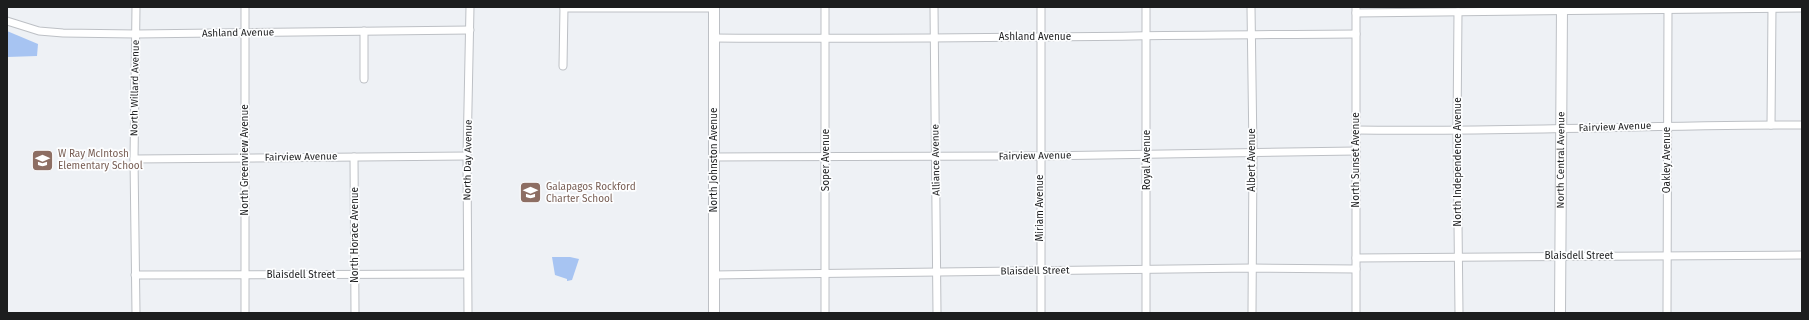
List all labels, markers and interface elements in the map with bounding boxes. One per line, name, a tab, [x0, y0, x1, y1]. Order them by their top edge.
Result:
street label: Ashland Avenue	[202, 26, 274, 40]
street label: Ashland Avenue	[999, 31, 1071, 43]
street label: North Willard Avenue	[128, 40, 142, 136]
street label: North Independence Avenue	[1452, 97, 1464, 227]
street label: North Greenview Avenue	[239, 104, 251, 216]
street label: North Johnston Avenue	[708, 108, 720, 212]
street label: North Sunset Avenue	[1350, 112, 1362, 208]
street label: North Central Avenue	[1555, 112, 1567, 208]
street label: North Day Avenue	[461, 119, 475, 201]
street label: Fairview Avenue	[1578, 120, 1652, 134]
street label: Alliance Avenue	[929, 124, 943, 196]
street label: Oakley Avenue	[1661, 127, 1673, 193]
street label: Albert Avenue	[1246, 128, 1258, 192]
street label: Soper Avenue	[820, 129, 832, 191]
street label: Royal Avenue	[1141, 130, 1153, 190]
school or university icon: W Ray McIntosh Elementary School	[30, 147, 56, 173]
place label: W Ray McIntosh Elementary School	[58, 148, 143, 172]
street label: Fairview Avenue	[999, 149, 1071, 163]
street label: Fairview Avenue	[265, 150, 337, 164]
street label: Miriam Avenue	[1034, 174, 1046, 242]
school or university icon: Galapagos Rockford Charter School	[517, 180, 543, 206]
place label: Galapagos Rockford Charter School	[546, 181, 636, 205]
street label: North Horace Avenue	[349, 187, 361, 283]
street label: Blaisdell Street	[1545, 250, 1614, 262]
street label: Blaisdell Street	[1000, 264, 1070, 278]
street label: Blaisdell Street	[267, 269, 336, 281]

